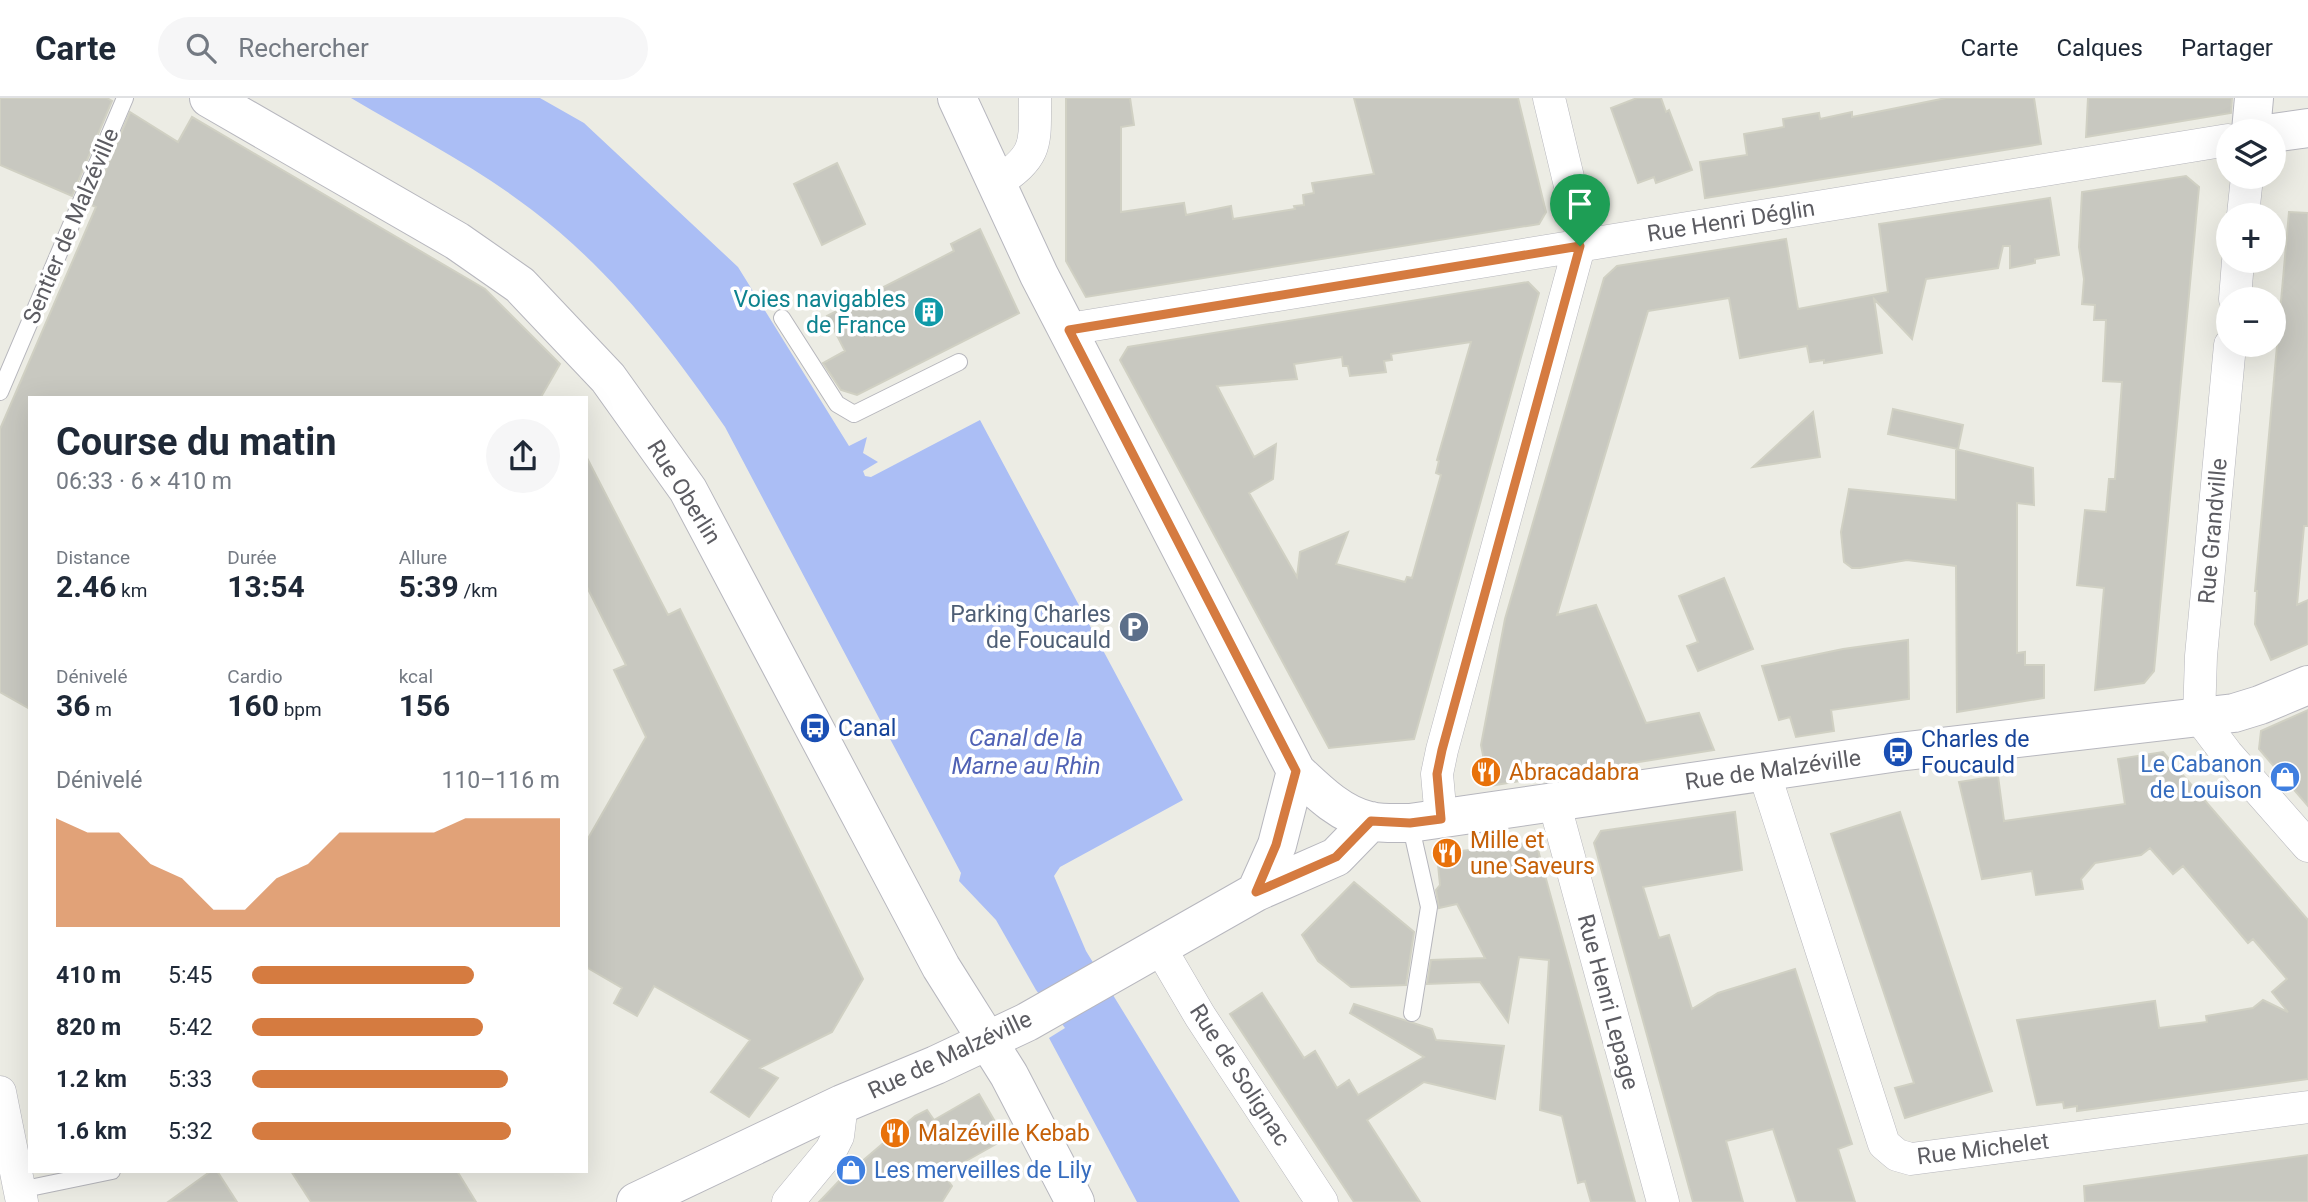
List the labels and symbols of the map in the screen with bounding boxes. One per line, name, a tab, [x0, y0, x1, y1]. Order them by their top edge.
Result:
street label: Sentier de Malzéville	[18, 124, 124, 328]
pin	[1550, 174, 1610, 246]
street label: Rue Henri Déglin	[1645, 194, 1817, 248]
place label: Voies navigables de France	[734, 286, 906, 339]
building icon: Voies navigables de France	[912, 295, 946, 329]
street label: Rue Oberlin	[641, 435, 727, 549]
street label: Rue Grandville	[2193, 457, 2233, 605]
place label: Parking Charles de Foucauld	[950, 601, 1111, 654]
parking icon: Parking Charles de Foucauld	[1117, 610, 1151, 644]
bus stop icon: Canal	[798, 711, 832, 745]
place label: Canal	[838, 715, 896, 742]
water label: Canal de la Marne au Rhin	[951, 724, 1101, 780]
place label: Charles de Foucauld	[1921, 726, 2029, 779]
bus stop icon: Charles de Foucauld	[1881, 735, 1915, 769]
street label: Rue de Malzéville	[1683, 744, 1863, 796]
place label: Le Cabanon de Louison	[2140, 751, 2262, 804]
restaurant icon: Abracadabra	[1469, 755, 1503, 789]
place label: Abracadabra	[1509, 759, 1640, 786]
shop icon: Le Cabanon de Louison	[2268, 760, 2302, 794]
place label: Mille et une Saveurs	[1470, 827, 1595, 880]
restaurant icon: Mille et une Saveurs	[1430, 836, 1464, 870]
street label: Rue Henri Lepage	[1572, 911, 1644, 1093]
street label: Rue de Solignac	[1184, 999, 1296, 1151]
street label: Rue de Malzéville	[864, 1005, 1036, 1105]
restaurant icon: Malzéville Kebab	[878, 1116, 912, 1150]
place label: Malzéville Kebab	[918, 1120, 1090, 1147]
street label: Rue Michelet	[1916, 1128, 2050, 1170]
shop icon: Les merveilles de Lily	[834, 1153, 868, 1187]
place label: Les merveilles de Lily	[874, 1157, 1092, 1184]

